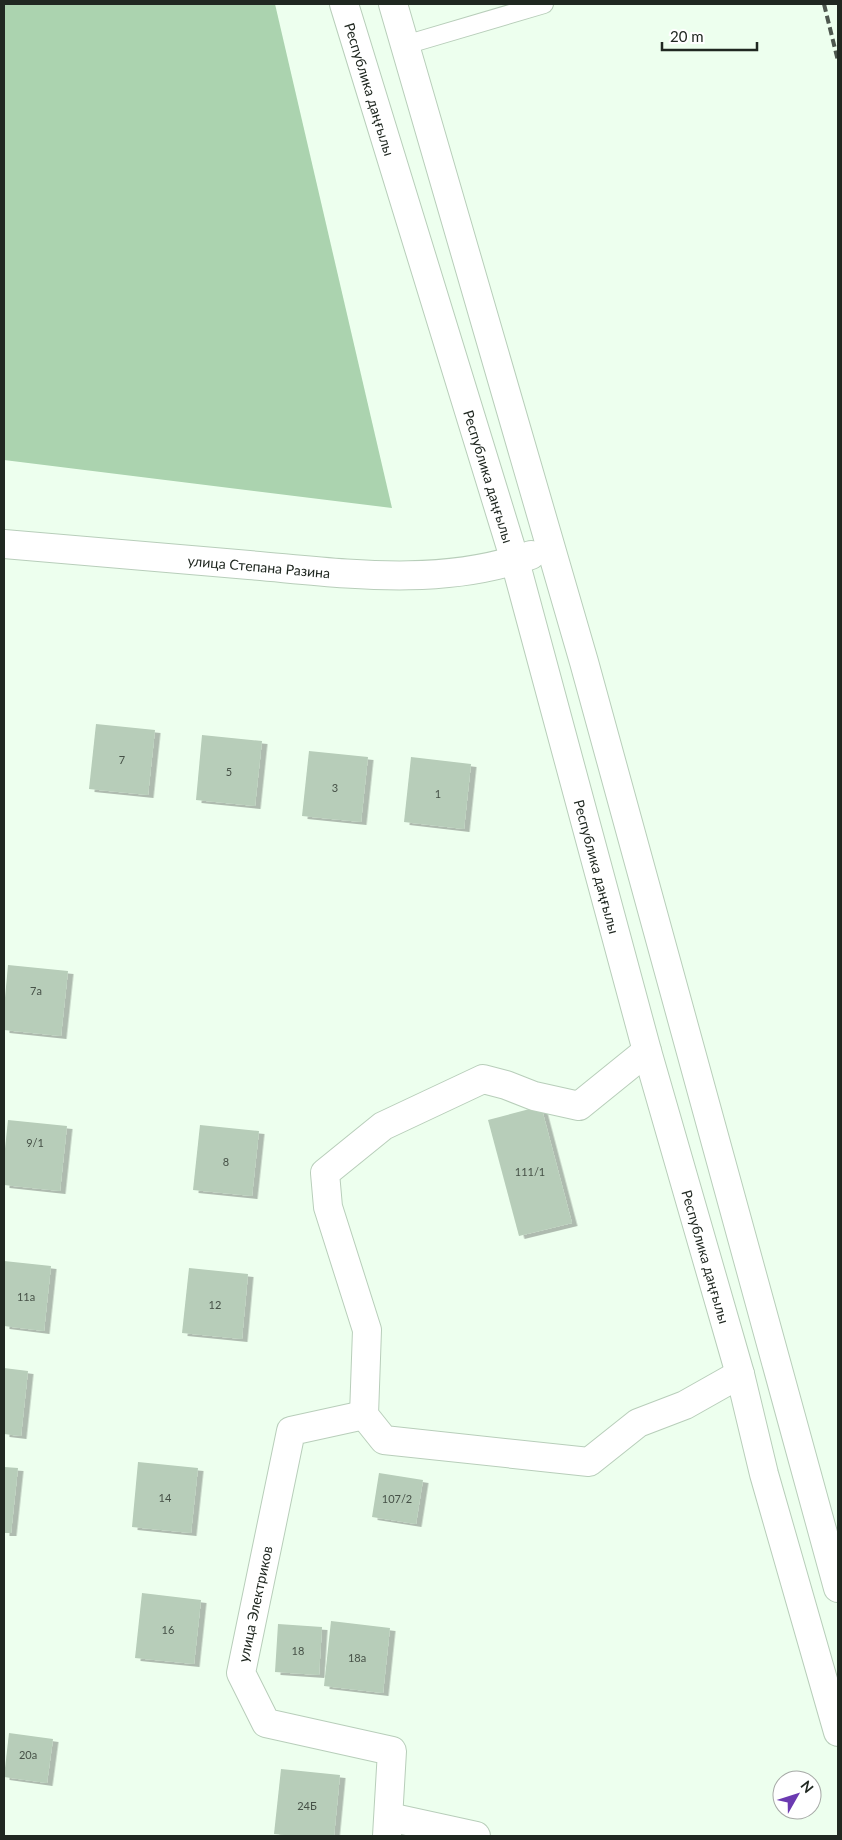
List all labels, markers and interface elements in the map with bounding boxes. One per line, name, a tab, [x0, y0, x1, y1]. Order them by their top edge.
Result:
scale bar	[662, 20, 757, 52]
street label: Республика даңғылы	[342, 21, 399, 158]
text: 20 m	[670, 27, 704, 45]
street label: Республика даңғылы	[461, 408, 517, 545]
street label: улица Степана Разина	[187, 551, 331, 581]
house number: 7	[119, 753, 125, 766]
house number: 5	[226, 765, 232, 778]
house number: 3	[332, 781, 338, 794]
house number: 1	[435, 787, 441, 800]
street label: Республика даңғылы	[571, 797, 623, 935]
house number: 7а	[30, 984, 42, 997]
house number: 9/1	[26, 1136, 44, 1149]
house number: 8	[223, 1155, 229, 1168]
house number: 111/1	[515, 1165, 545, 1178]
street label: Республика даңғылы	[679, 1188, 733, 1325]
house number: 11а	[17, 1290, 35, 1303]
house number: 12	[209, 1298, 221, 1311]
house number: 14	[159, 1491, 172, 1504]
house number: 107/2	[382, 1492, 412, 1505]
street label: улица Электриков	[234, 1544, 276, 1664]
house number: 16	[162, 1623, 174, 1636]
house number: 18	[292, 1644, 304, 1657]
house number: 18а	[348, 1651, 366, 1664]
house number: 20а	[19, 1748, 37, 1761]
north arrow	[772, 1770, 822, 1820]
text: N	[797, 1777, 817, 1796]
house number: 24Б	[297, 1799, 317, 1812]

